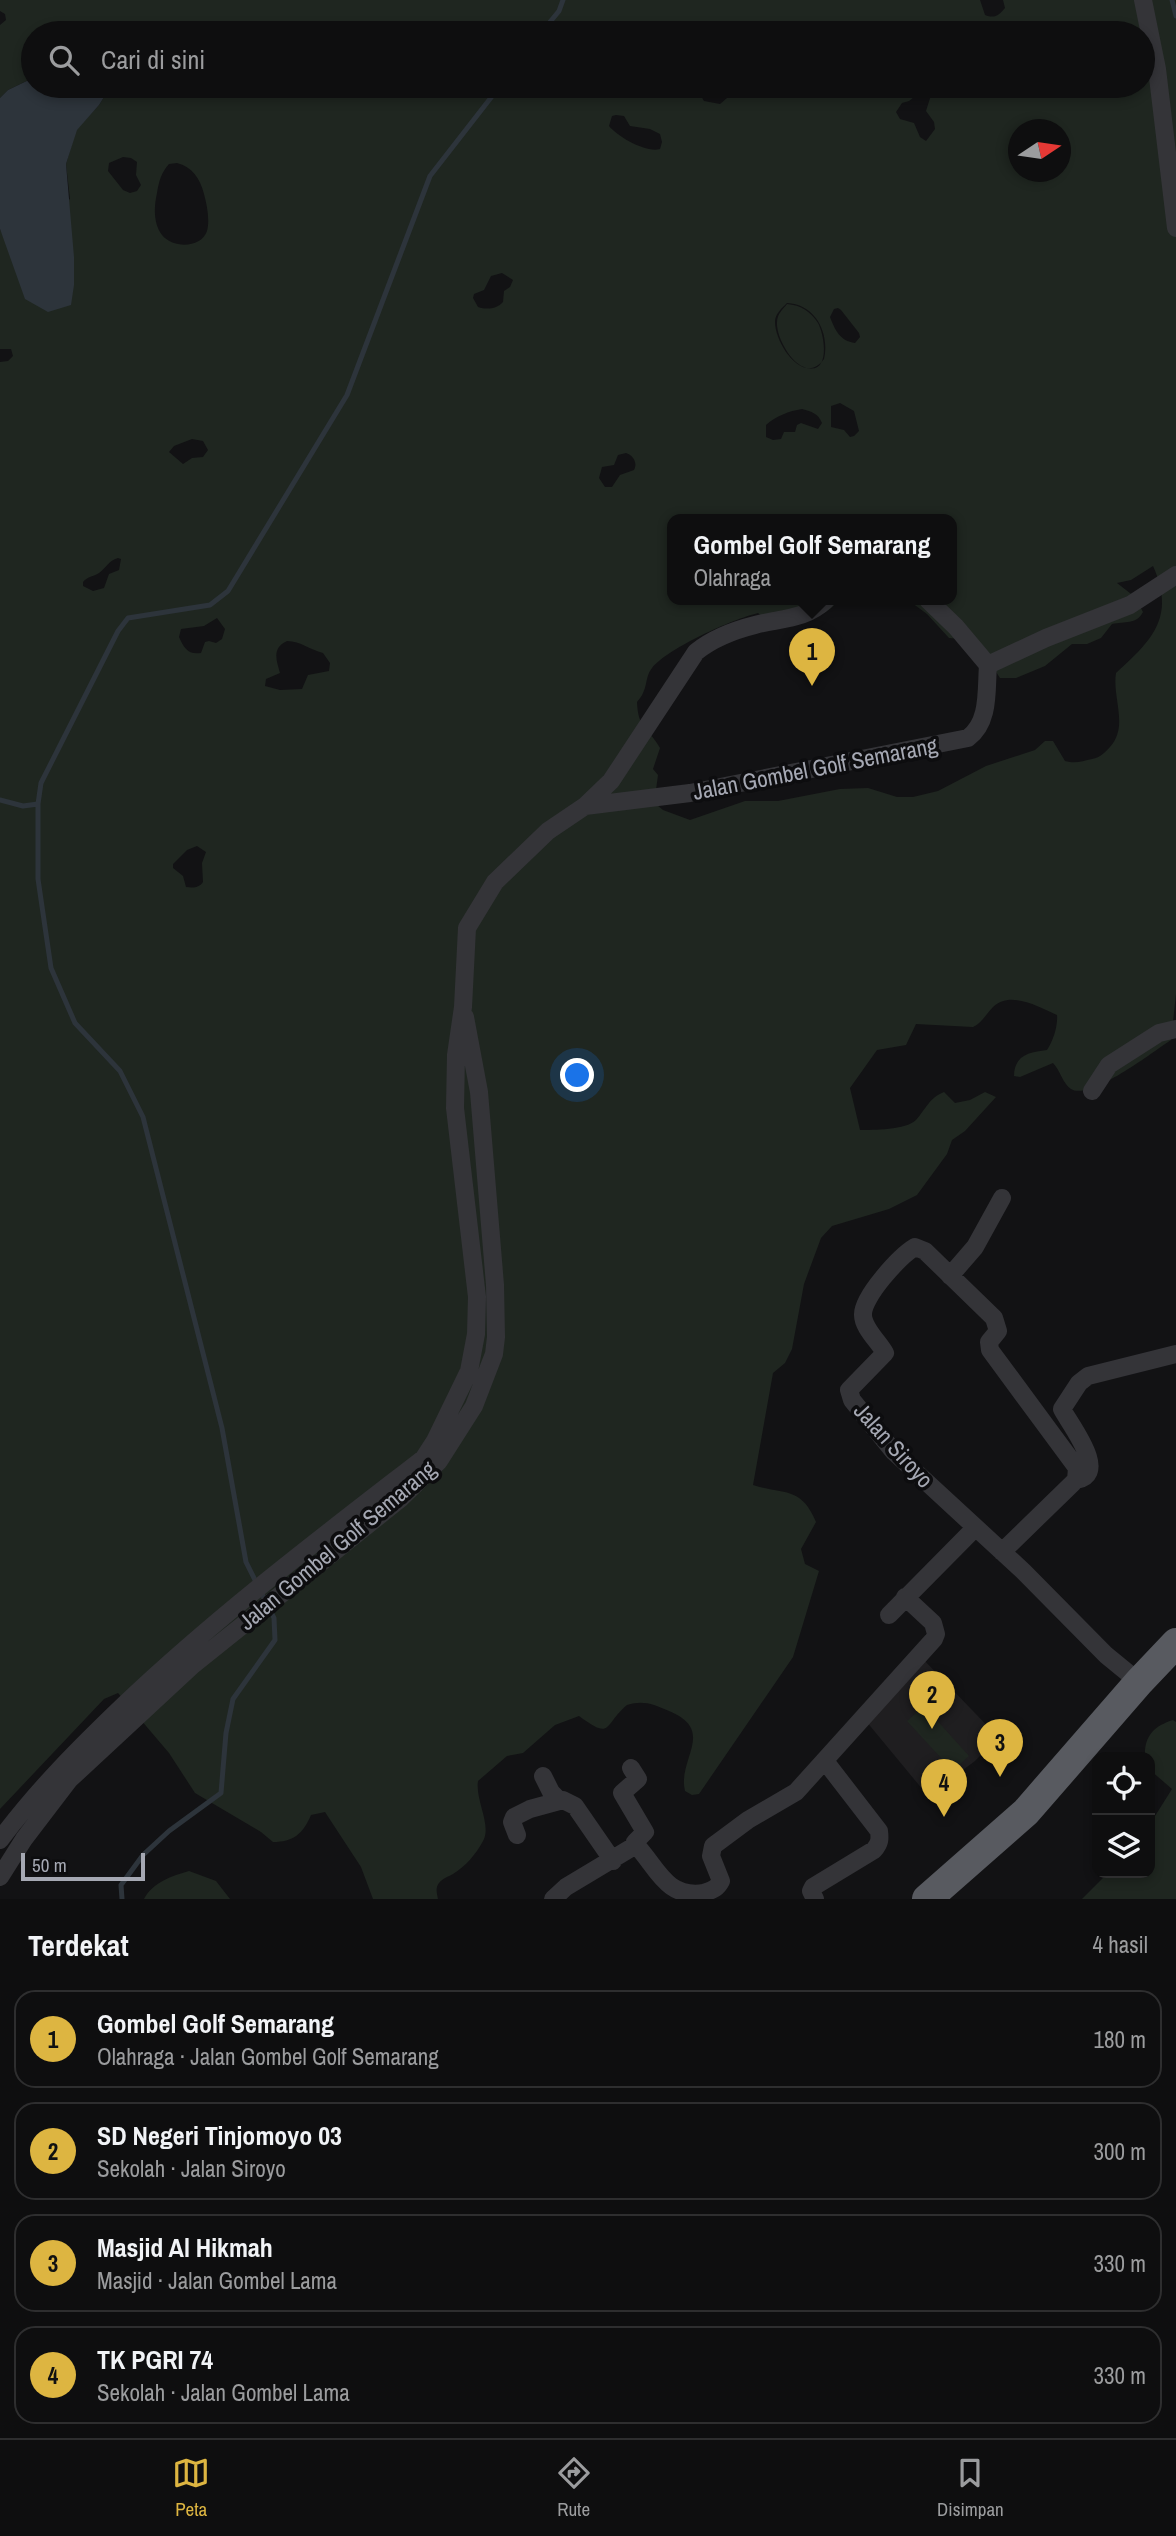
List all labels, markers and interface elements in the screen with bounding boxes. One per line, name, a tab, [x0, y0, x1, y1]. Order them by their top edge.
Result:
search box	[21, 21, 1155, 98]
icon: search	[45, 41, 83, 79]
text: Cari di sini	[101, 42, 205, 77]
north arrow	[1008, 119, 1071, 182]
popup	[667, 514, 957, 605]
text: Gombel Golf Semarang	[694, 527, 930, 562]
text: Olahraga	[694, 562, 771, 593]
pin: 1	[789, 628, 835, 686]
street label: Jalan Gombel Golf Semarang	[690, 729, 940, 807]
your location	[560, 1058, 594, 1092]
street label: Jalan Siroyo	[847, 1396, 941, 1494]
street label: Jalan Gombel Golf Semarang	[232, 1453, 443, 1637]
pin: 2	[909, 1671, 955, 1729]
pin: 3	[977, 1719, 1023, 1777]
map controls	[1092, 1752, 1155, 1878]
button: locate	[1092, 1752, 1155, 1815]
pin: 4	[921, 1759, 967, 1817]
button: layers	[1092, 1815, 1155, 1878]
scale bar	[21, 1850, 145, 1882]
text: 50 m	[32, 1852, 67, 1878]
text: Terdekat	[28, 1925, 129, 1965]
text: 4 hasil	[1092, 1929, 1148, 1960]
text: Gombel Golf Semarang	[97, 2006, 334, 2041]
text: 1	[48, 2024, 58, 2055]
text: 180 m	[1094, 2024, 1146, 2055]
text: Olahraga · Jalan Gombel Golf Semarang	[97, 2041, 439, 2072]
text: SD Negeri Tinjomoyo 03	[97, 2118, 342, 2153]
text: 2	[48, 2136, 58, 2167]
text: 300 m	[1094, 2136, 1146, 2167]
text: Sekolah · Jalan Siroyo	[97, 2153, 286, 2184]
text: Masjid Al Hikmah	[97, 2230, 273, 2265]
text: 3	[48, 2248, 58, 2279]
text: 330 m	[1094, 2248, 1146, 2279]
text: Masjid · Jalan Gombel Lama	[97, 2265, 337, 2296]
text: TK PGRI 74	[97, 2342, 213, 2377]
text: 4	[48, 2360, 58, 2391]
text: 330 m	[1094, 2360, 1146, 2391]
text: Sekolah · Jalan Gombel Lama	[97, 2377, 350, 2408]
tab: Peta	[172, 2454, 210, 2522]
tab: Rute	[555, 2454, 593, 2522]
tab: Disimpan	[937, 2454, 1004, 2522]

